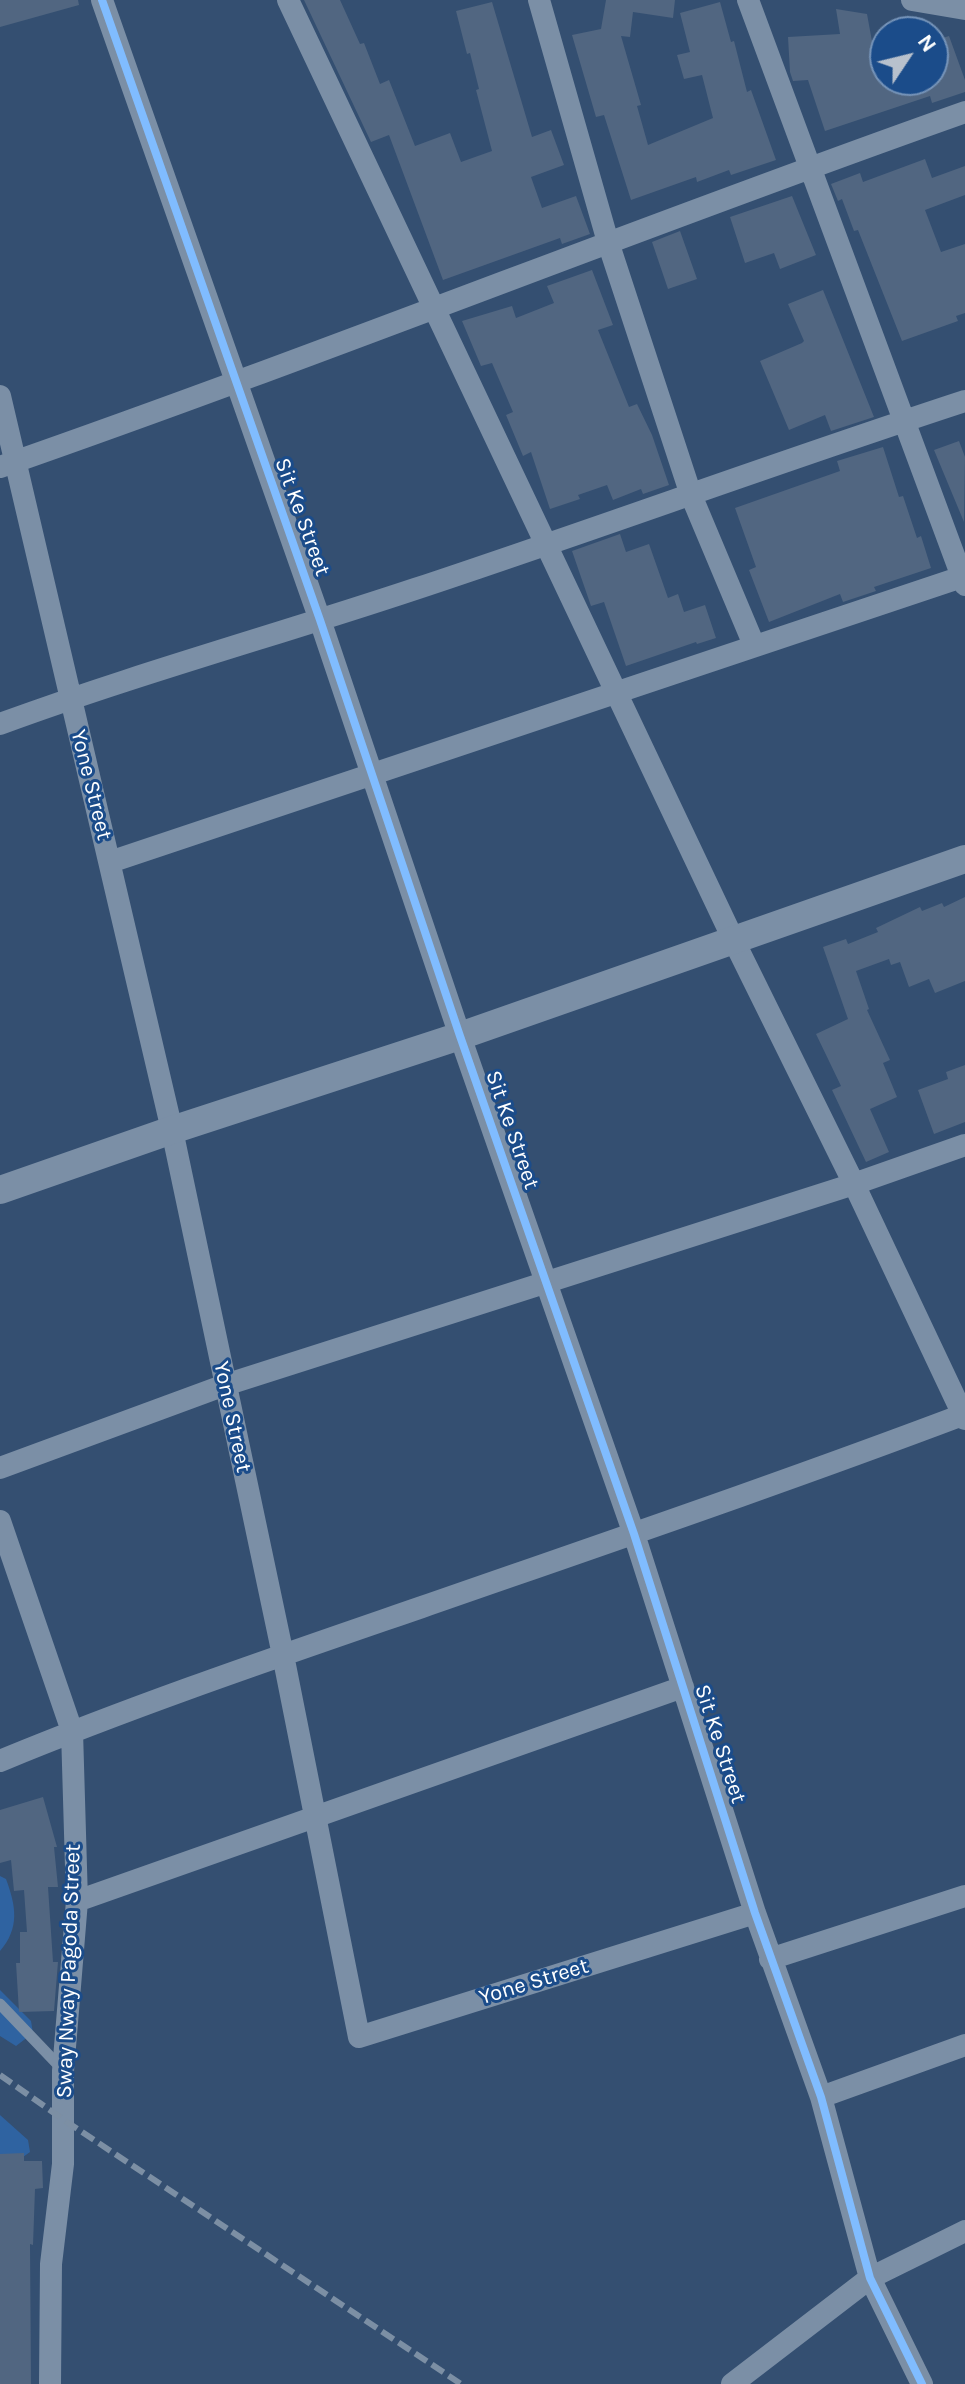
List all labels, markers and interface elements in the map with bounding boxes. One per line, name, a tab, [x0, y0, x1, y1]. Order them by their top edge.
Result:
north arrow	[869, 16, 949, 96]
text: N	[912, 29, 942, 57]
street label: Sit Ke Street	[268, 454, 336, 580]
street label: Yone Street	[65, 727, 117, 843]
street label: Sit Ke Street	[479, 1067, 545, 1193]
street label: Yone Street	[207, 1359, 257, 1475]
street label: Sit Ke Street	[688, 1681, 752, 1807]
street label: Sway Nway Pagoda Street	[51, 1843, 87, 2099]
street label: Yone Street	[476, 1953, 592, 2011]

